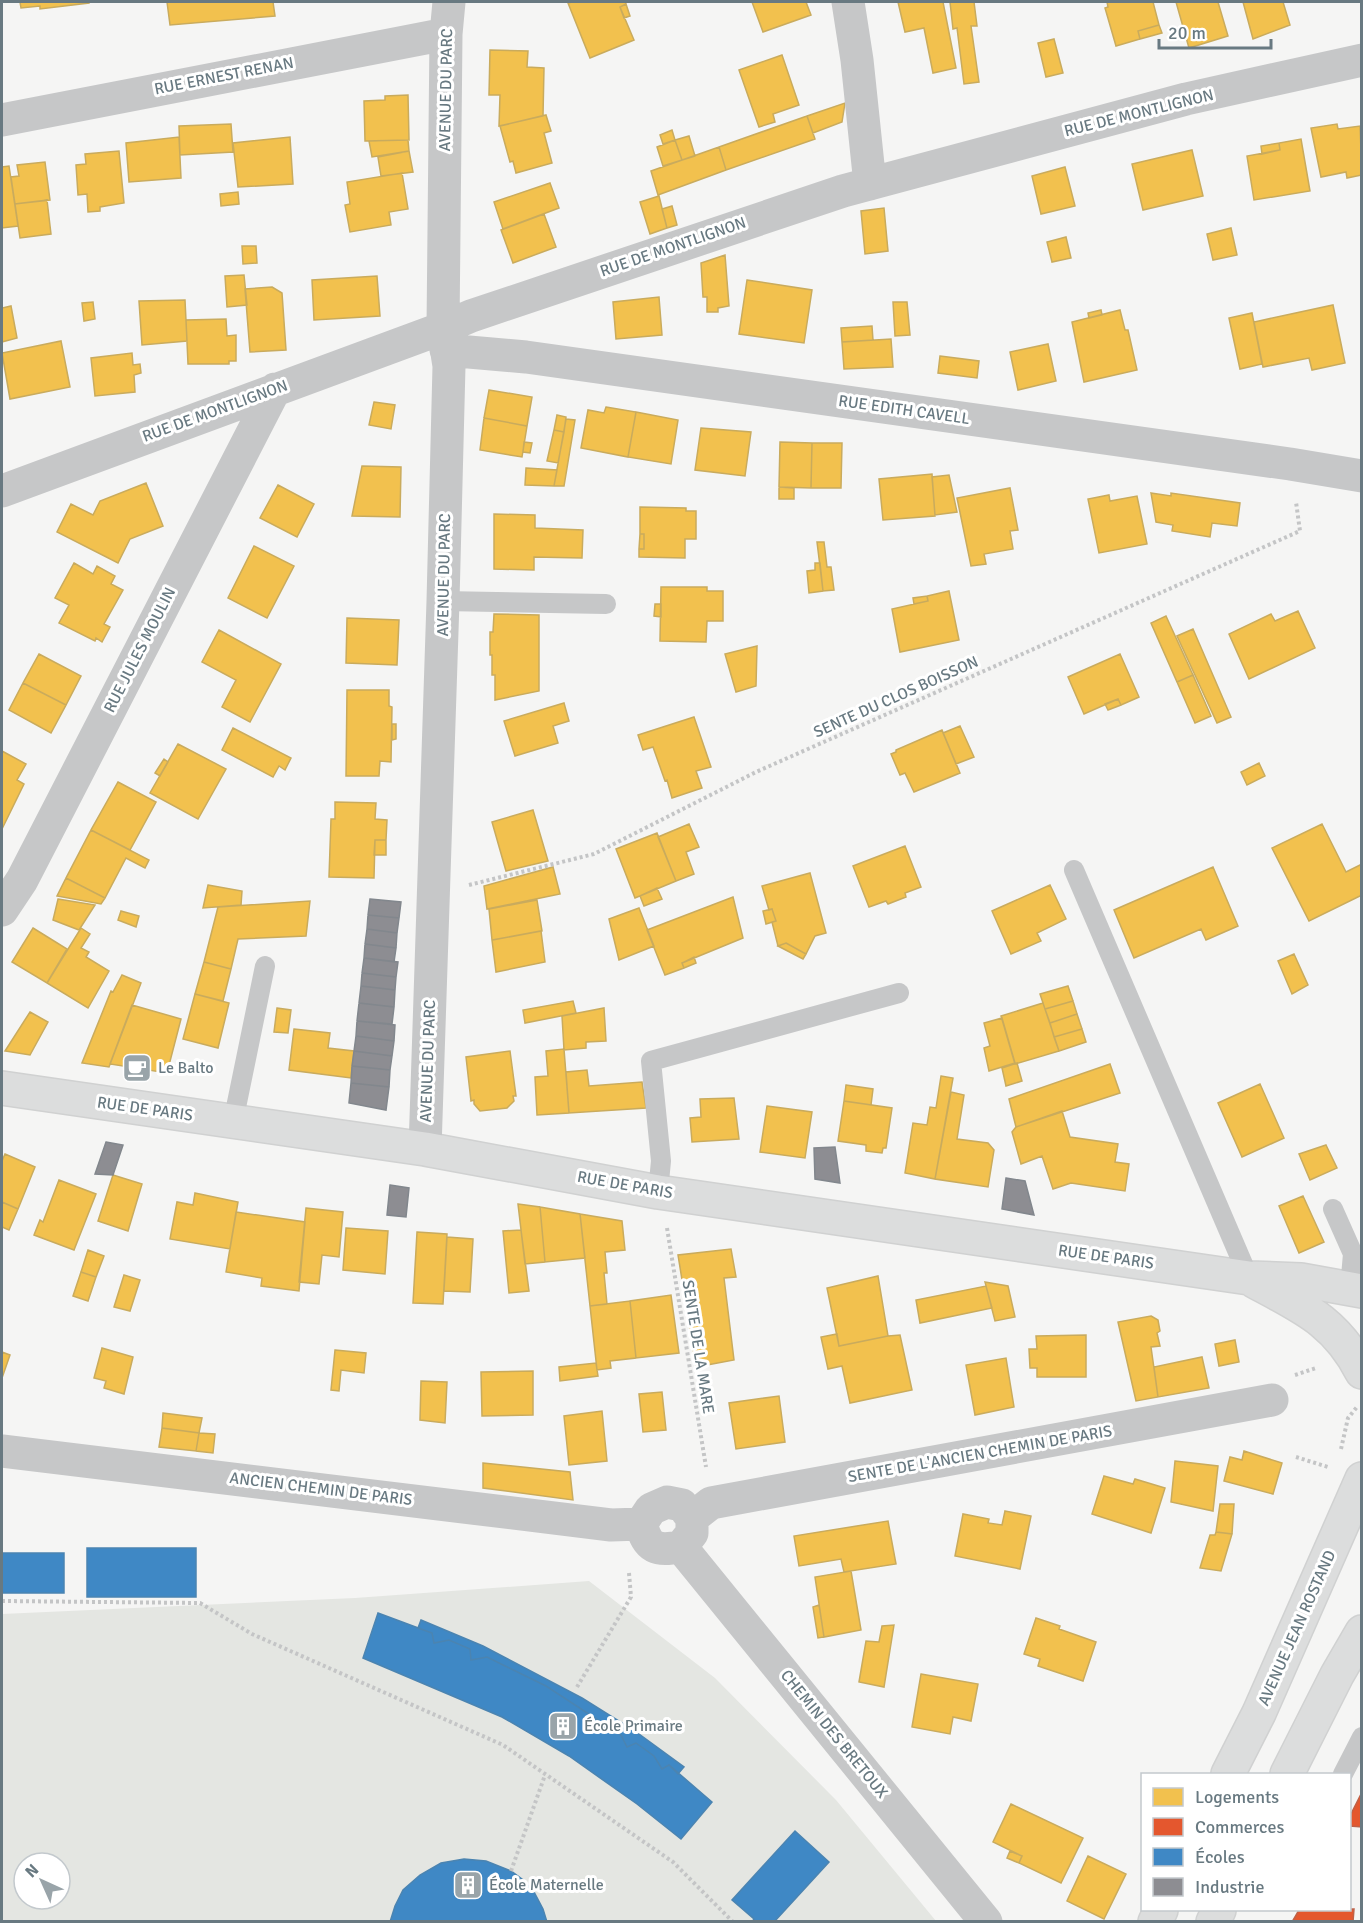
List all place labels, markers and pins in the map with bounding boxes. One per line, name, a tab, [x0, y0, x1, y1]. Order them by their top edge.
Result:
cafe icon: Le Balto	[121, 1052, 153, 1084]
place label: Le Balto	[158, 1058, 213, 1078]
building icon: École Primaire	[547, 1710, 579, 1742]
place label: École Primaire	[584, 1716, 683, 1736]
building icon: École Maternelle	[452, 1869, 484, 1901]
place label: École Maternelle	[489, 1875, 604, 1895]

